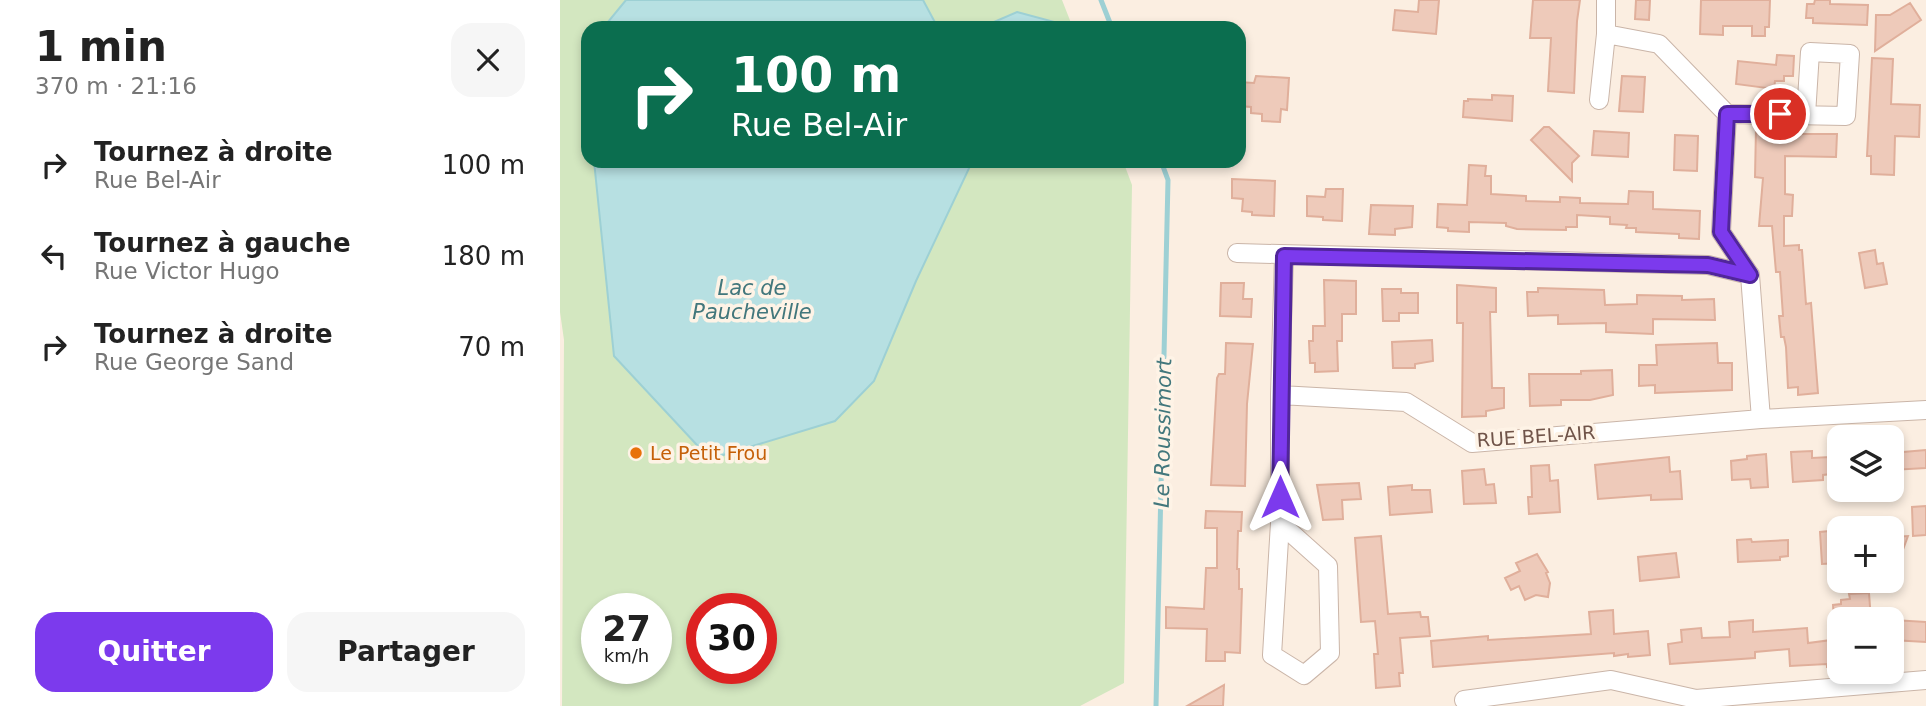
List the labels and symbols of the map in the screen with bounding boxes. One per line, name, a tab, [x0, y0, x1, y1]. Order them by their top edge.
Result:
pin	[1750, 84, 1810, 144]
water label: Lac de Paucheville	[692, 276, 812, 324]
water label: Le Roussimort	[1150, 357, 1176, 508]
street label: RUE BEL-AIR	[1476, 421, 1596, 451]
place label: Le Petit Frou	[650, 442, 767, 464]
marker: Le Petit Frou	[628, 445, 644, 461]
position arrow	[1243, 460, 1317, 534]
speed limit sign: 30	[686, 593, 777, 684]

